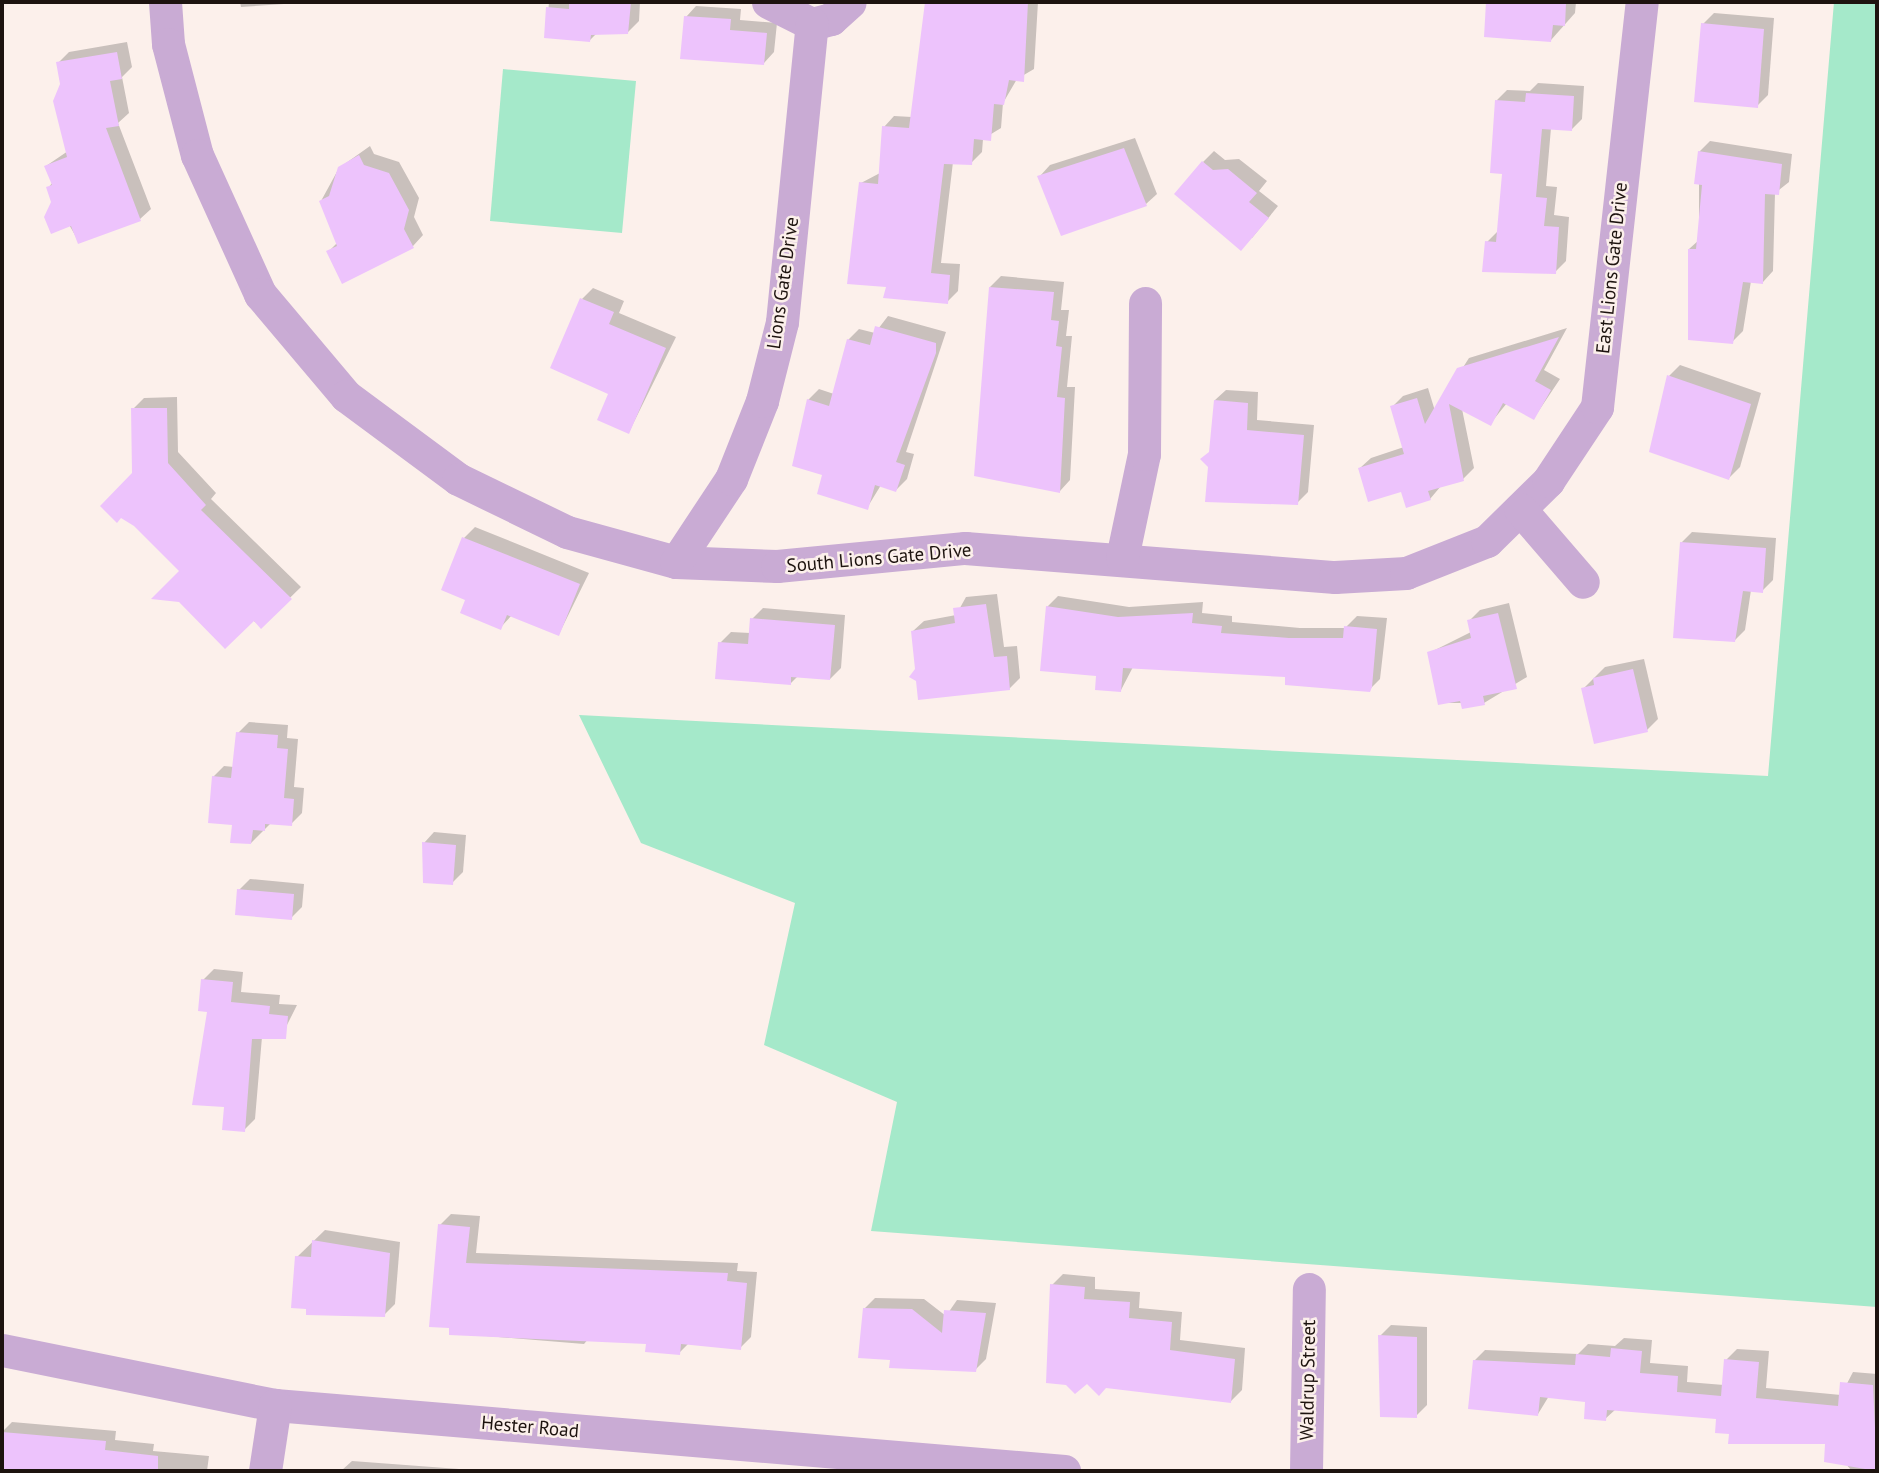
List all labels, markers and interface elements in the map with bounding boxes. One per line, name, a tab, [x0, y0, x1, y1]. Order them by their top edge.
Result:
street label: East Lions Gate Drive	[1592, 181, 1632, 355]
street label: Lions Gate Drive	[762, 215, 804, 351]
street label: South Lions Gate Drive	[786, 539, 972, 577]
street label: Waldrup Street	[1296, 1319, 1320, 1441]
street label: Hester Road	[480, 1411, 580, 1443]

